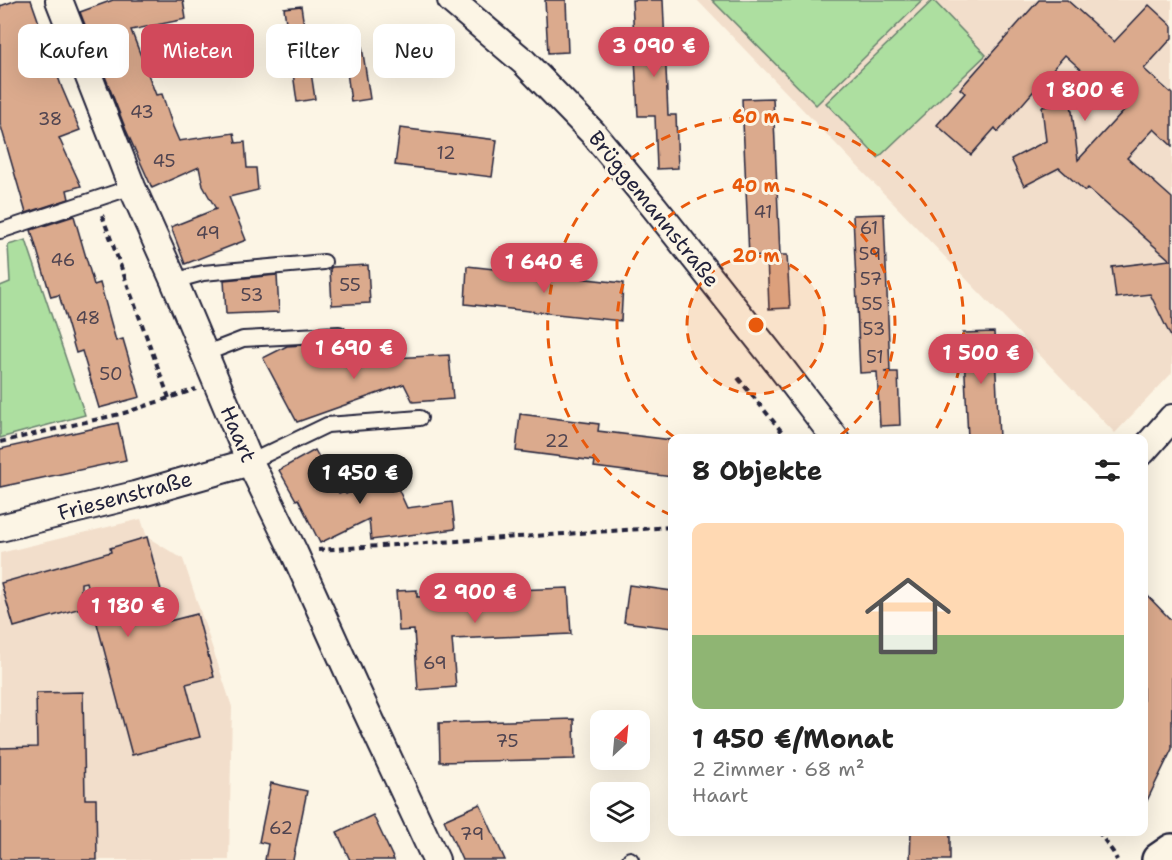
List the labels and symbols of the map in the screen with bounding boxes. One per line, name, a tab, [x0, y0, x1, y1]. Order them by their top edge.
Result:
pin: 3 090 €	[599, 27, 709, 78]
pin: 1 800 €	[1030, 71, 1140, 122]
house number: 43	[130, 100, 154, 124]
text: 60 m	[732, 105, 780, 129]
house number: 38	[38, 107, 62, 131]
street label: Brüggemannstraße	[582, 125, 726, 293]
house number: 12	[436, 141, 456, 165]
house number: 45	[152, 149, 176, 173]
text: 40 m	[732, 174, 780, 198]
house number: 41	[753, 200, 773, 224]
house number: 61	[860, 216, 878, 240]
house number: 49	[196, 221, 220, 245]
house number: 59	[859, 242, 881, 266]
pin: 1 640 €	[489, 243, 599, 294]
text: 20 m	[732, 244, 780, 268]
house number: 46	[51, 248, 75, 272]
house number: 57	[860, 267, 882, 291]
house number: 55	[339, 273, 361, 297]
house number: 53	[241, 283, 263, 307]
house number: 55	[861, 292, 883, 316]
house number: 48	[76, 306, 100, 330]
centre of rings	[746, 315, 766, 335]
house number: 53	[863, 317, 885, 341]
pin: 1 690 €	[299, 329, 409, 380]
pin: 1 500 €	[926, 334, 1036, 385]
house number: 51	[866, 345, 884, 369]
house number: 50	[99, 362, 123, 386]
street label: Haart	[214, 401, 262, 467]
house number: 22	[545, 429, 569, 453]
pin: 1 450 €	[305, 454, 415, 505]
street label: Friesenstraße	[55, 465, 195, 527]
pin: 2 900 €	[420, 573, 530, 624]
pin: 1 180 €	[73, 587, 183, 638]
house number: 69	[423, 651, 447, 675]
north arrow	[590, 710, 650, 770]
house number: 75	[496, 729, 518, 753]
house number: 62	[269, 816, 293, 840]
house number: 79	[460, 822, 484, 846]

